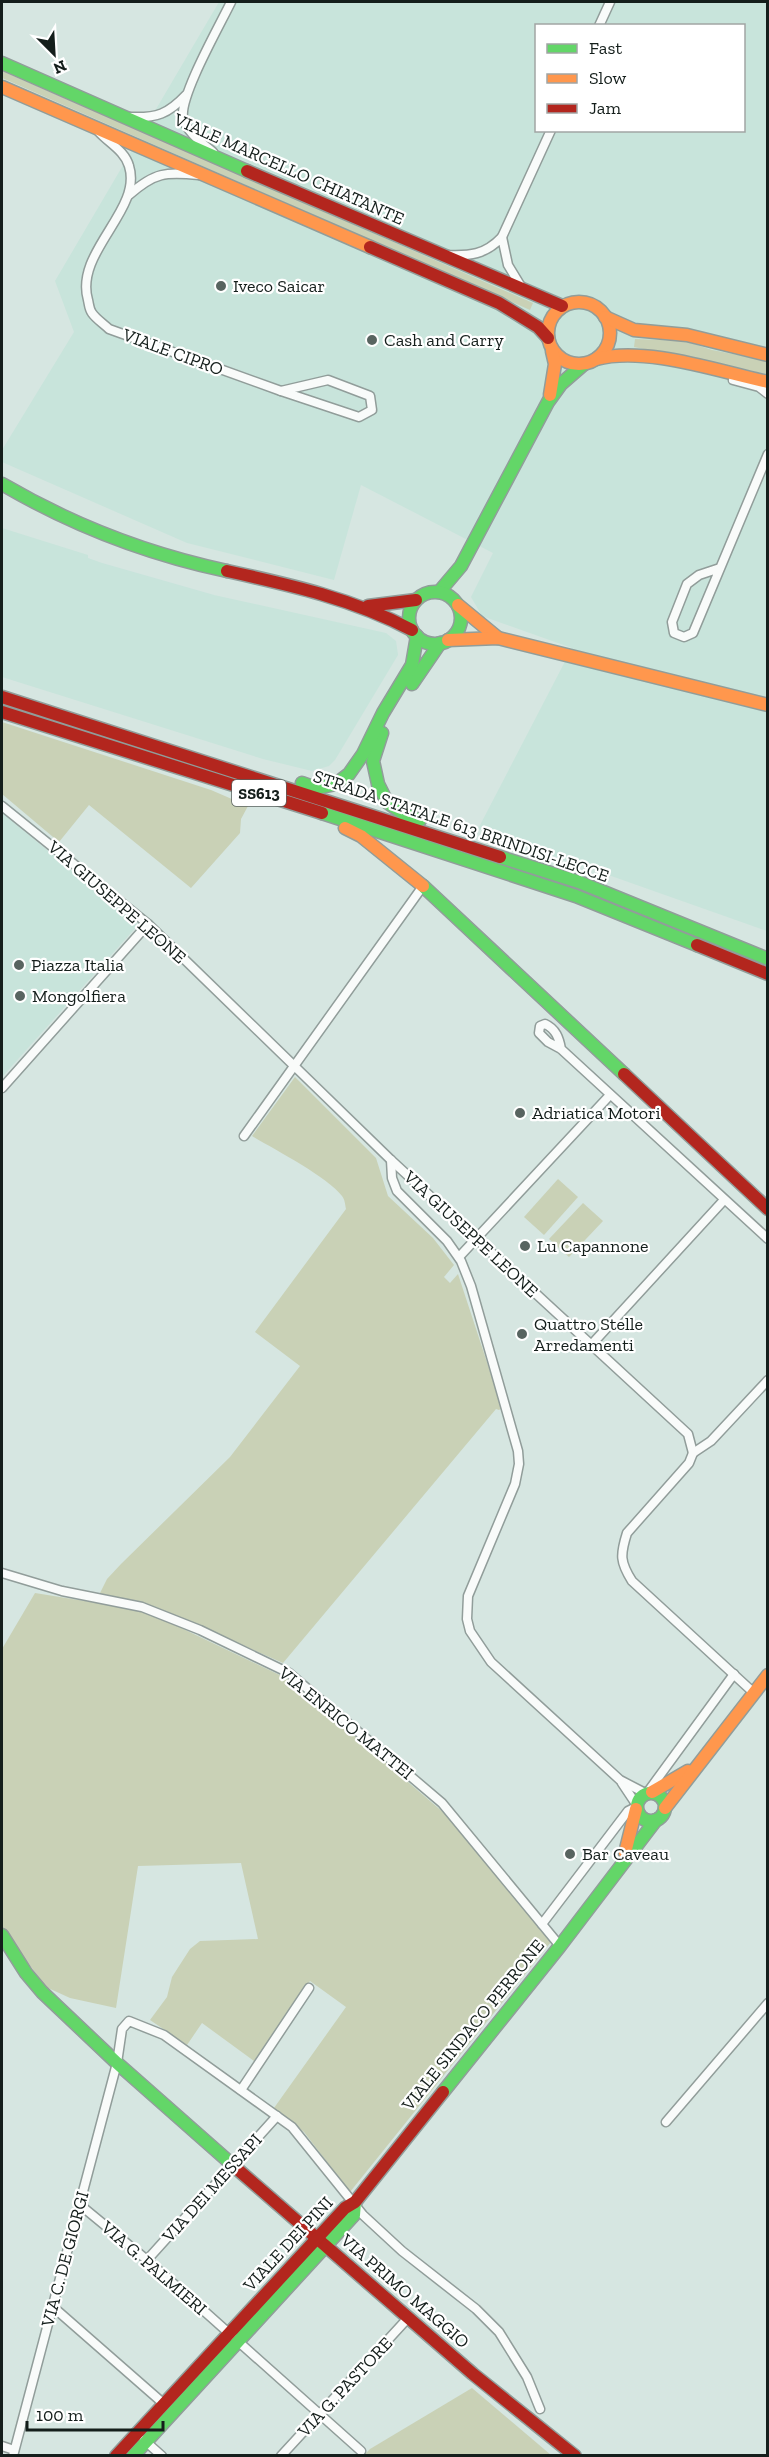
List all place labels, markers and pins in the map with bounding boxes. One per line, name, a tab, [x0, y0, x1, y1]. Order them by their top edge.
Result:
place label: Iveco Saicar	[233, 275, 325, 297]
marker: Iveco Saicar	[214, 279, 228, 293]
place label: Cash and Carry	[384, 329, 505, 351]
marker: Cash and Carry	[365, 333, 379, 347]
place label: Piazza Italia	[31, 954, 124, 976]
marker: Piazza Italia	[12, 958, 26, 972]
place label: Mongolfiera	[32, 985, 126, 1007]
marker: Mongolfiera	[13, 989, 27, 1003]
place label: Adriatica Motori	[532, 1102, 661, 1124]
marker: Adriatica Motori	[513, 1106, 527, 1120]
place label: Lu Capannone	[537, 1235, 648, 1257]
marker: Lu Capannone	[518, 1239, 532, 1253]
place label: Quattro Stelle Arredamenti	[534, 1313, 643, 1356]
marker: Quattro Stelle Arredamenti	[515, 1327, 529, 1341]
place label: Bar Caveau	[582, 1843, 669, 1865]
marker: Bar Caveau	[563, 1847, 577, 1861]

